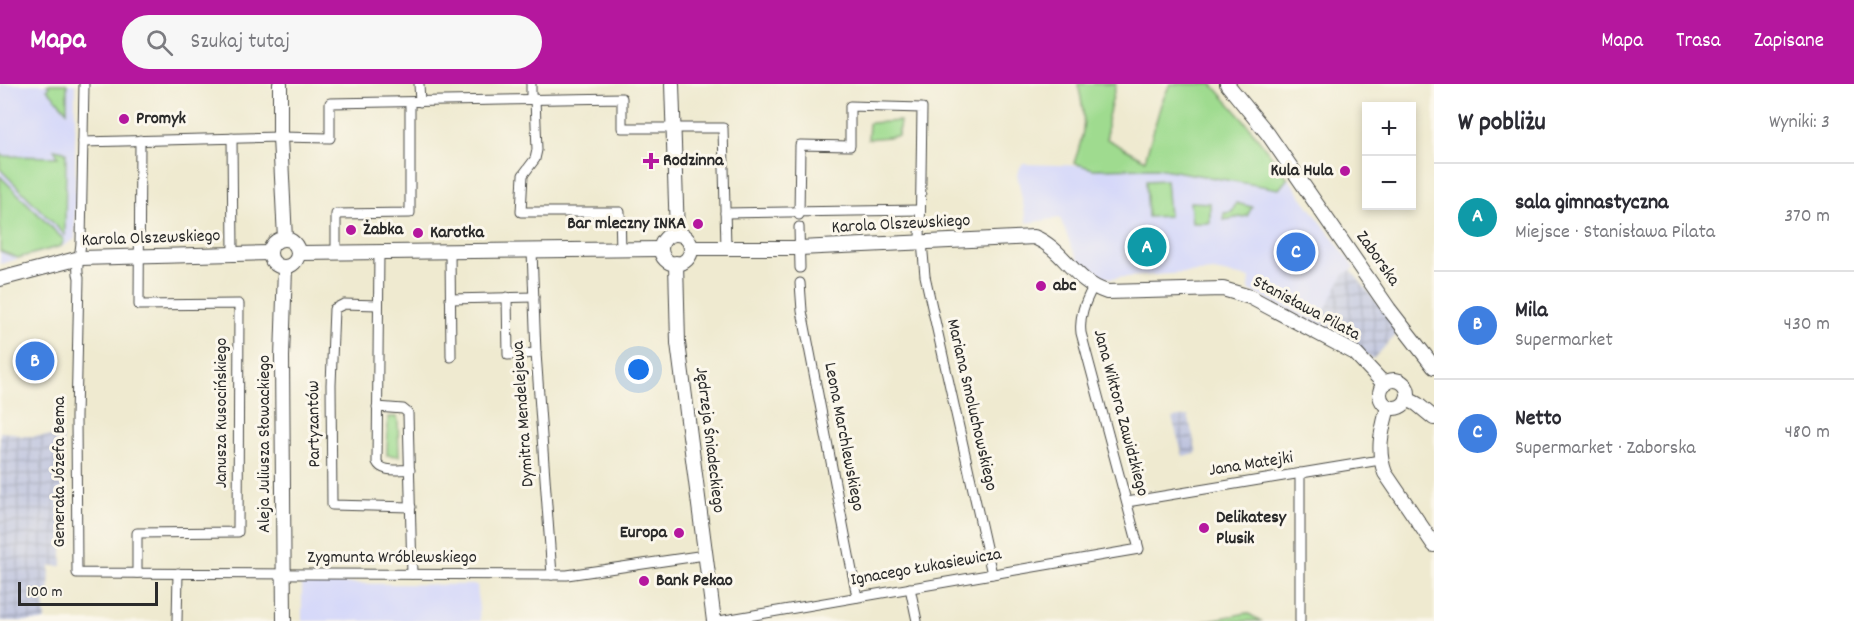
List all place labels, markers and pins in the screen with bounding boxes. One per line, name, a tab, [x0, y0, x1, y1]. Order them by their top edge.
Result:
place label: Promyk	[136, 107, 187, 132]
marker: Promyk	[117, 112, 131, 126]
place label: Rodzinna	[663, 149, 724, 174]
marker: Rodzinna	[644, 154, 658, 168]
place label: Kula Hula	[1270, 159, 1334, 184]
marker: Kula Hula	[1338, 164, 1352, 178]
place label: Bar mleczny INKA	[567, 212, 686, 237]
marker: Bar mleczny INKA	[691, 217, 705, 231]
place label: Żabka	[363, 218, 404, 243]
place label: Karotka	[430, 221, 484, 246]
marker: Żabka	[344, 223, 358, 237]
pin: A	[1128, 224, 1166, 270]
marker: Karotka	[411, 226, 425, 240]
pin: C	[1276, 230, 1316, 274]
place label: abc	[1053, 274, 1076, 299]
marker: abc	[1034, 279, 1048, 293]
pin: B	[15, 338, 54, 384]
place label: Delikatesy Plusik	[1216, 506, 1287, 552]
place label: Europa	[620, 521, 668, 546]
marker: Delikatesy Plusik	[1197, 521, 1211, 535]
marker: Europa	[672, 526, 686, 540]
place label: Bank Pekao	[656, 569, 733, 594]
marker: Bank Pekao	[637, 574, 651, 588]

